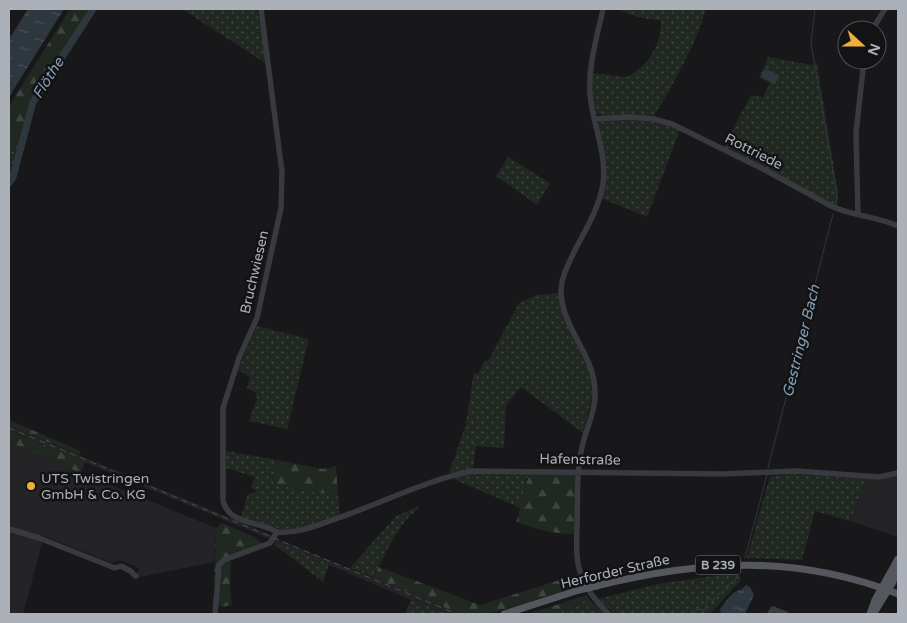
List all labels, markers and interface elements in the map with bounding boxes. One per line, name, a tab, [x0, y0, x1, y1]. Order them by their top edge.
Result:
north arrow	[837, 20, 887, 70]
text: N	[864, 41, 884, 58]
water label: Flöthe	[28, 53, 68, 102]
street label: Rottriede	[722, 130, 786, 173]
street label: Bruchwiesen	[237, 229, 272, 315]
water label: Gestringer Bach	[778, 282, 824, 399]
street label: Hafenstraße	[539, 450, 621, 469]
place label: UTS Twistringen GmbH & Co. KG	[41, 470, 149, 503]
marker: UTS Twistringen GmbH & Co. KG	[25, 480, 37, 492]
street label: Herforder Straße	[559, 551, 671, 592]
road number: B 239	[696, 556, 740, 574]

